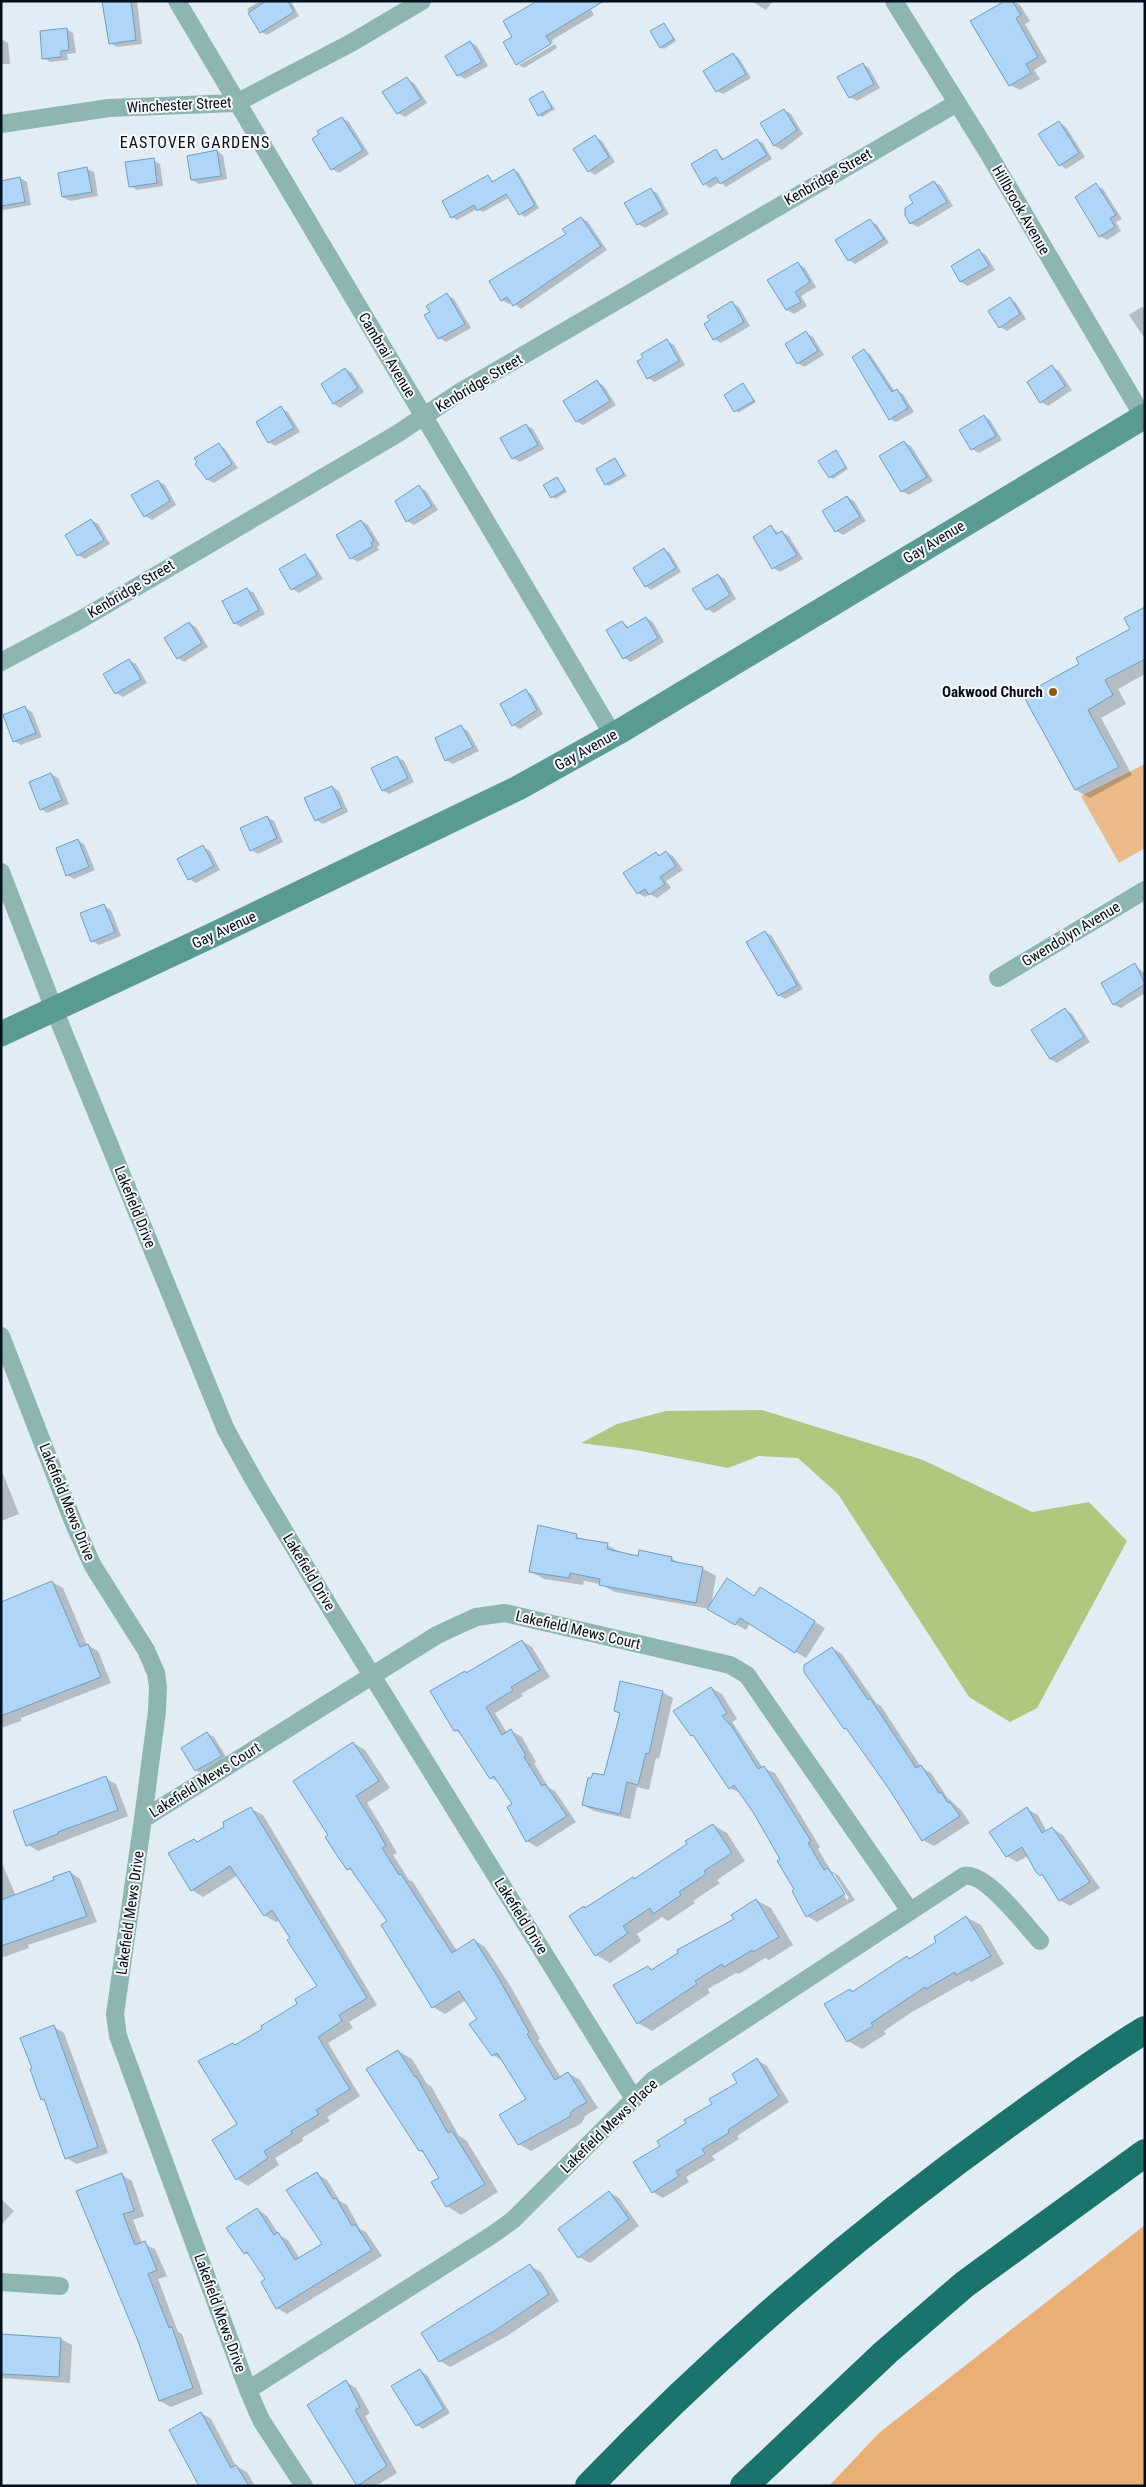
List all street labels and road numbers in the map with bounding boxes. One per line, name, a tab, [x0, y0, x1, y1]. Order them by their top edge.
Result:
street label: Winchester Street	[126, 93, 232, 117]
street label: Kenbridge Street	[781, 145, 875, 209]
street label: Hillbrook Avenue	[988, 162, 1054, 258]
street label: Cambrai Avenue	[355, 309, 419, 401]
street label: Kenbridge Street	[432, 350, 526, 416]
street label: Gay Avenue	[900, 517, 968, 567]
street label: Kenbridge Street	[84, 556, 178, 622]
street label: Gay Avenue	[552, 725, 620, 775]
street label: Gwendolyn Avenue	[1019, 898, 1123, 970]
street label: Gay Avenue	[189, 907, 259, 953]
street label: Lakefield Drive	[110, 1163, 160, 1251]
street label: Lakefield Mews Drive	[35, 1441, 99, 1563]
street label: Lakefield Drive	[279, 1530, 339, 1614]
street label: Lakefield Mews Court	[514, 1607, 642, 1653]
street label: Lakefield Mews Court	[146, 1739, 264, 1821]
street label: Lakefield Mews Drive	[112, 1850, 148, 1976]
street label: Lakefield Drive	[490, 1875, 552, 1957]
street label: Lakefield Mews Place	[557, 2075, 661, 2177]
street label: Lakefield Mews Drive	[190, 2251, 250, 2375]

